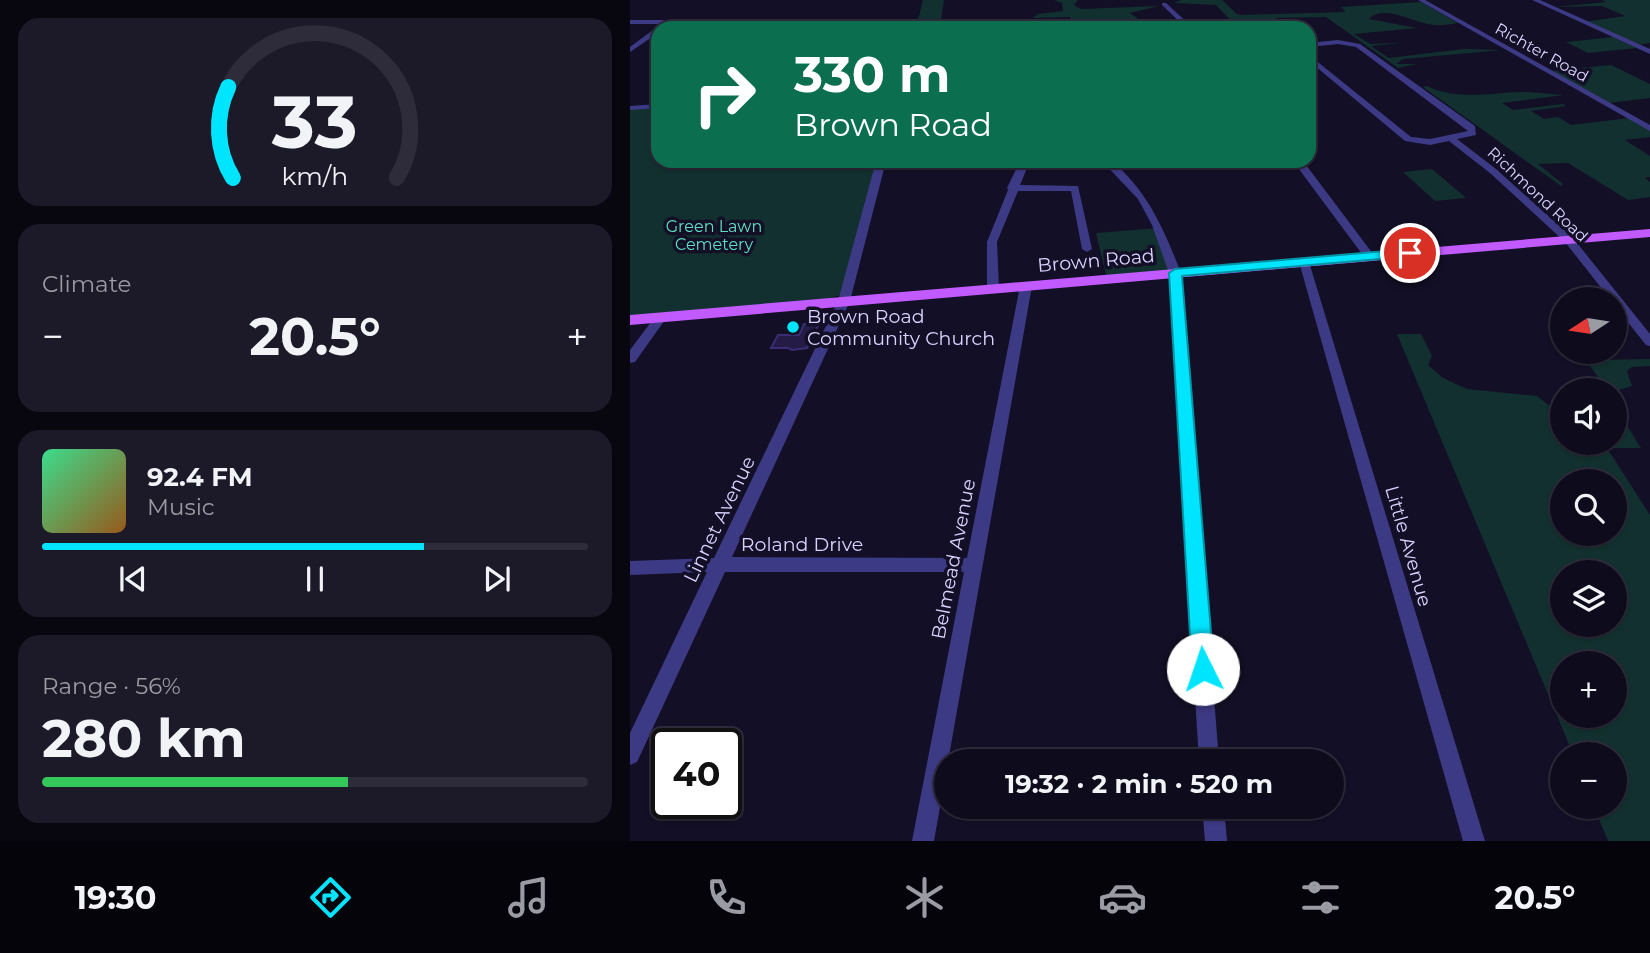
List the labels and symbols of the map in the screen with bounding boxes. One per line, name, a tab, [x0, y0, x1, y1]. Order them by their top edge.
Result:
street label: Richter Road	[1492, 19, 1592, 86]
street label: Richmond Road	[1484, 143, 1592, 246]
park label: Green Lawn Cemetery	[666, 217, 762, 254]
pin	[1380, 223, 1440, 283]
street label: Brown Road	[1036, 244, 1156, 277]
north arrow	[1550, 287, 1628, 364]
place label: Brown Road Community Church	[807, 305, 995, 350]
marker: Brown Road Community Church	[785, 319, 801, 335]
street label: Linnet Avenue	[679, 452, 760, 586]
street label: Belmead Avenue	[927, 477, 980, 641]
street label: Little Avenue	[1380, 483, 1437, 609]
street label: Roland Drive	[741, 533, 863, 556]
position arrow	[1166, 632, 1240, 706]
speed limit sign: 40	[651, 728, 742, 819]

